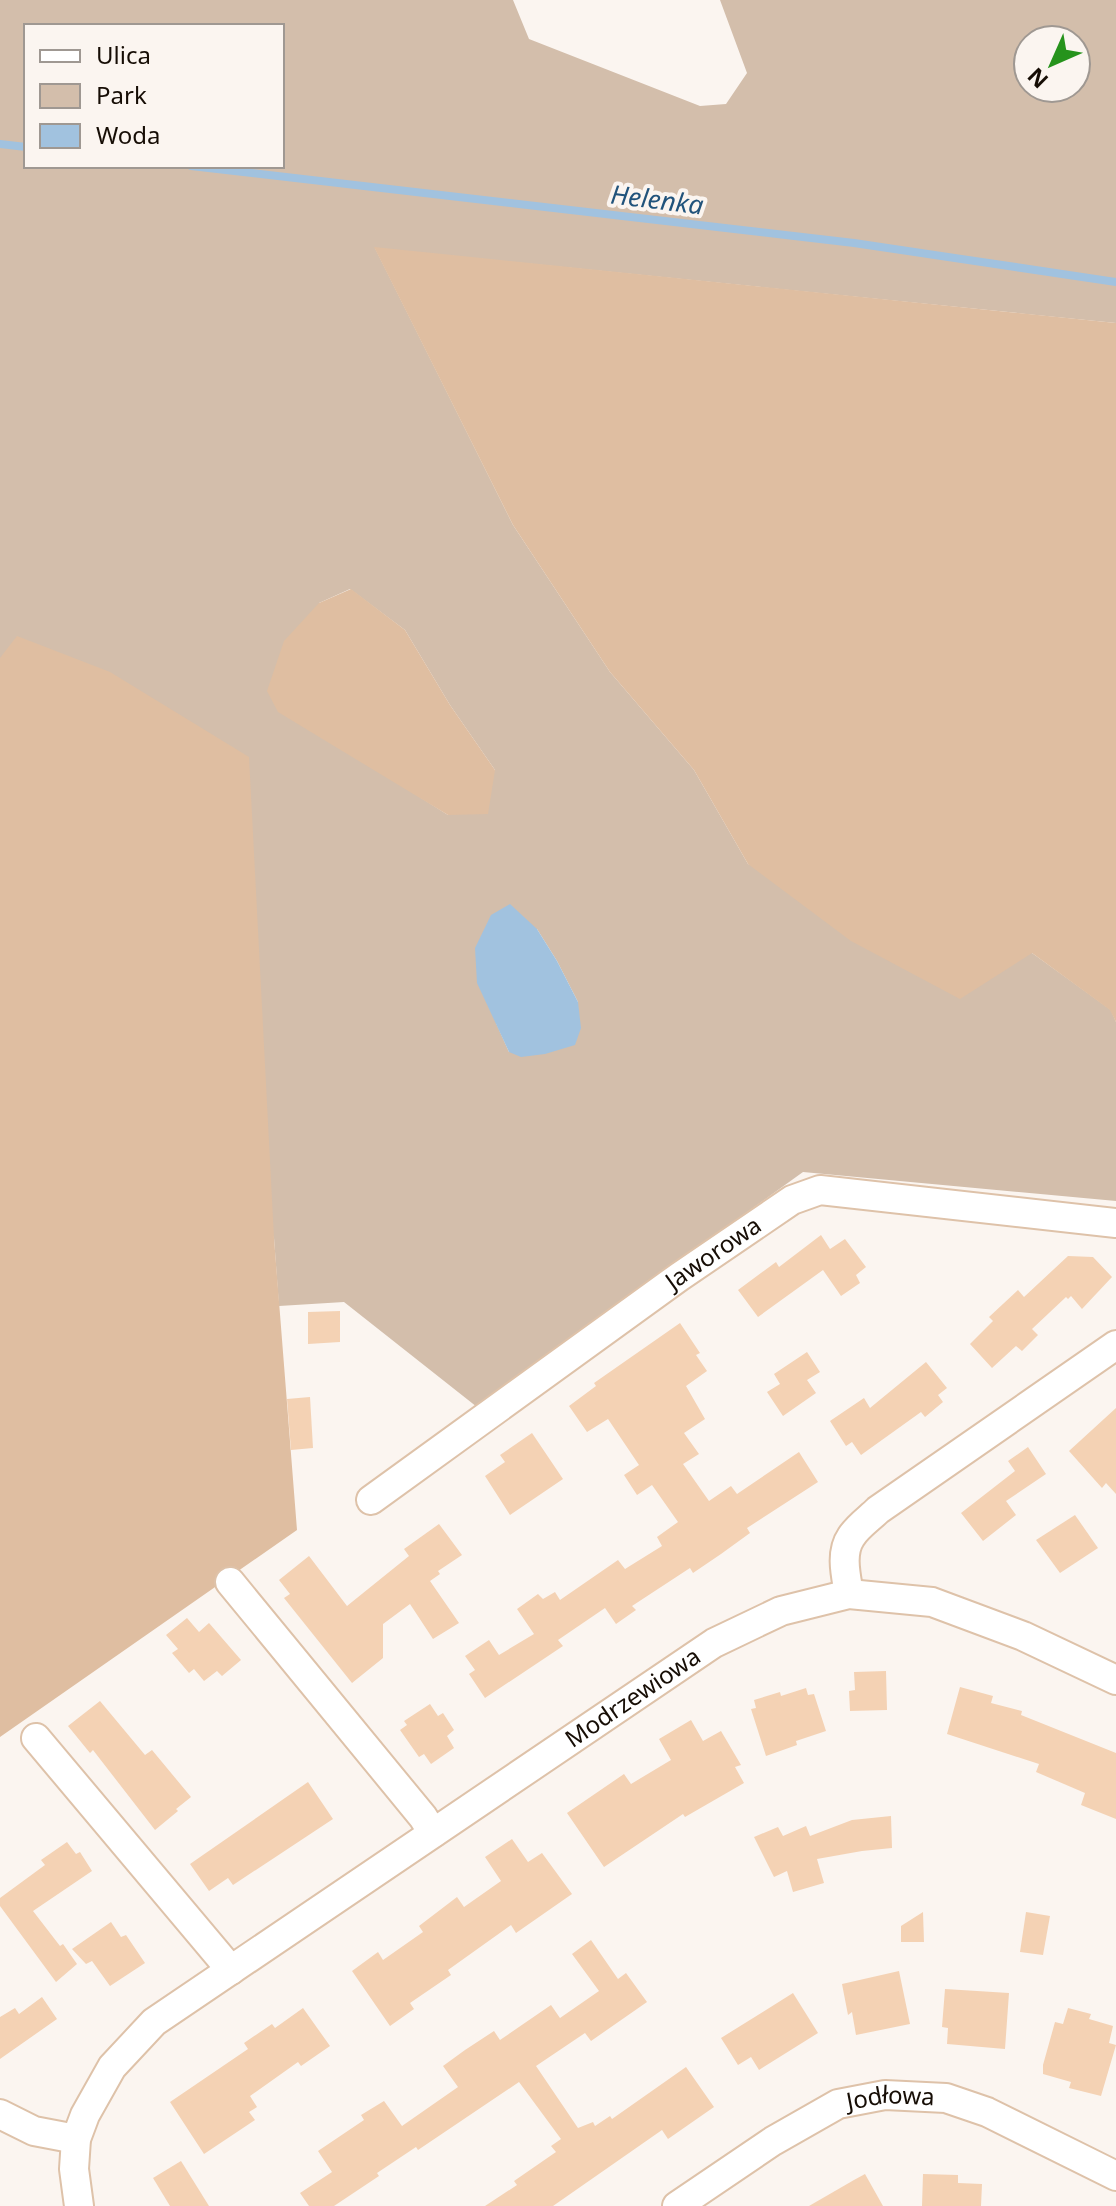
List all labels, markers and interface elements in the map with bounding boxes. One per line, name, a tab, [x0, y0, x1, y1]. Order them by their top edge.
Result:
legend	[24, 24, 284, 168]
north arrow	[1012, 24, 1092, 104]
text: Ulica	[96, 38, 151, 71]
text: N	[1020, 62, 1054, 96]
text: Park	[96, 78, 147, 111]
text: Woda	[96, 118, 161, 151]
water label: Helenka	[609, 175, 706, 223]
street label: Jaworowa	[656, 1208, 767, 1298]
street label: Modrzewiowa	[558, 1639, 706, 1754]
street label: Jodłowa	[842, 2077, 935, 2117]

